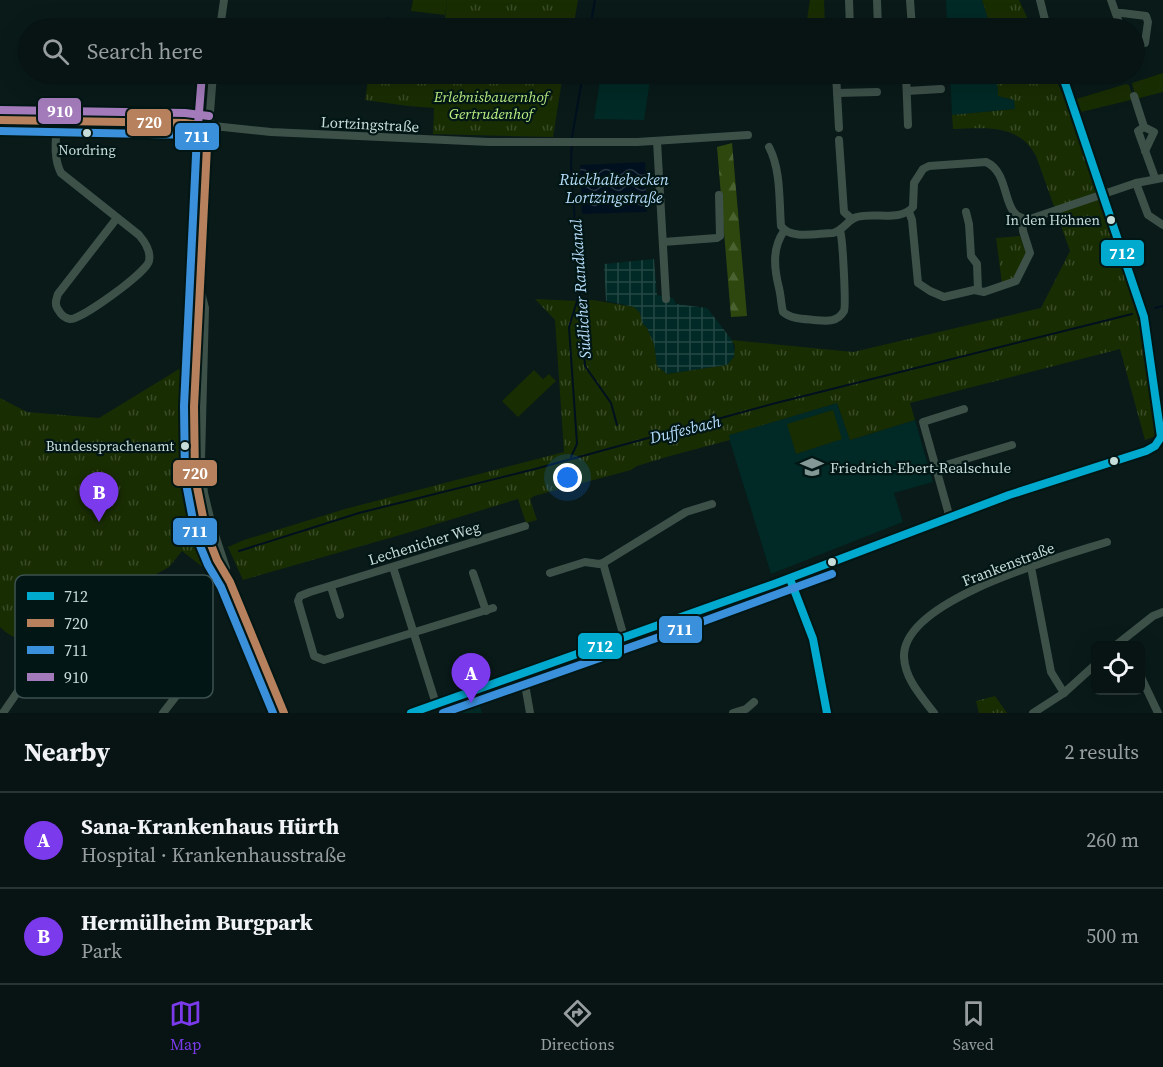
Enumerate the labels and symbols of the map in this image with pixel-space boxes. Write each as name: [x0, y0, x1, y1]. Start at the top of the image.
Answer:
park label: Erlebnisbauernhof Gertrudenhof: [433, 86, 551, 124]
line badge: 910: [37, 97, 82, 125]
text: 910: [47, 100, 73, 122]
line badge: 720: [126, 108, 172, 137]
text: 720: [136, 111, 162, 133]
street label: Lortzingstraße: [320, 111, 420, 137]
line badge: 711: [174, 122, 220, 151]
text: 711: [184, 125, 210, 147]
marker: Nordring: [81, 127, 93, 139]
place label: Nordring: [58, 140, 116, 160]
water label: Rückhaltebecken Lortzingstraße: [558, 168, 669, 208]
place label: In den Höhnen: [1005, 210, 1101, 230]
marker: In den Höhnen: [1105, 214, 1117, 226]
water label: Südlicher Randkanal: [564, 218, 596, 360]
line badge: 712: [1100, 239, 1145, 267]
text: 712: [1109, 242, 1135, 264]
water label: Duffesbach: [646, 409, 723, 449]
place label: Bundessprachenamt: [46, 436, 174, 456]
marker: Bundessprachenamt: [179, 440, 191, 452]
school or university icon: Friedrich-Ebert-Realschule: [799, 454, 825, 480]
unlabelled marker: [1108, 455, 1120, 467]
place label: Friedrich-Ebert-Realschule: [830, 457, 1012, 478]
line badge: 720: [172, 459, 218, 487]
text: 720: [182, 462, 208, 484]
your location: [553, 463, 582, 492]
pin: B: [80, 472, 118, 522]
street label: Lechenicher Weg: [365, 516, 483, 570]
line badge: 711: [172, 517, 218, 546]
text: 711: [182, 520, 208, 542]
street label: Frankenstraße: [959, 537, 1058, 591]
unlabelled marker: [826, 556, 838, 568]
legend: [15, 575, 213, 698]
text: 712: [64, 585, 88, 607]
text: 720: [64, 612, 88, 634]
line badge: 711: [658, 615, 703, 644]
text: 711: [667, 618, 693, 640]
line badge: 712: [577, 632, 623, 660]
text: 712: [587, 635, 613, 657]
text: 711: [64, 639, 88, 661]
pin: A: [452, 654, 490, 703]
text: 910: [64, 666, 88, 688]

